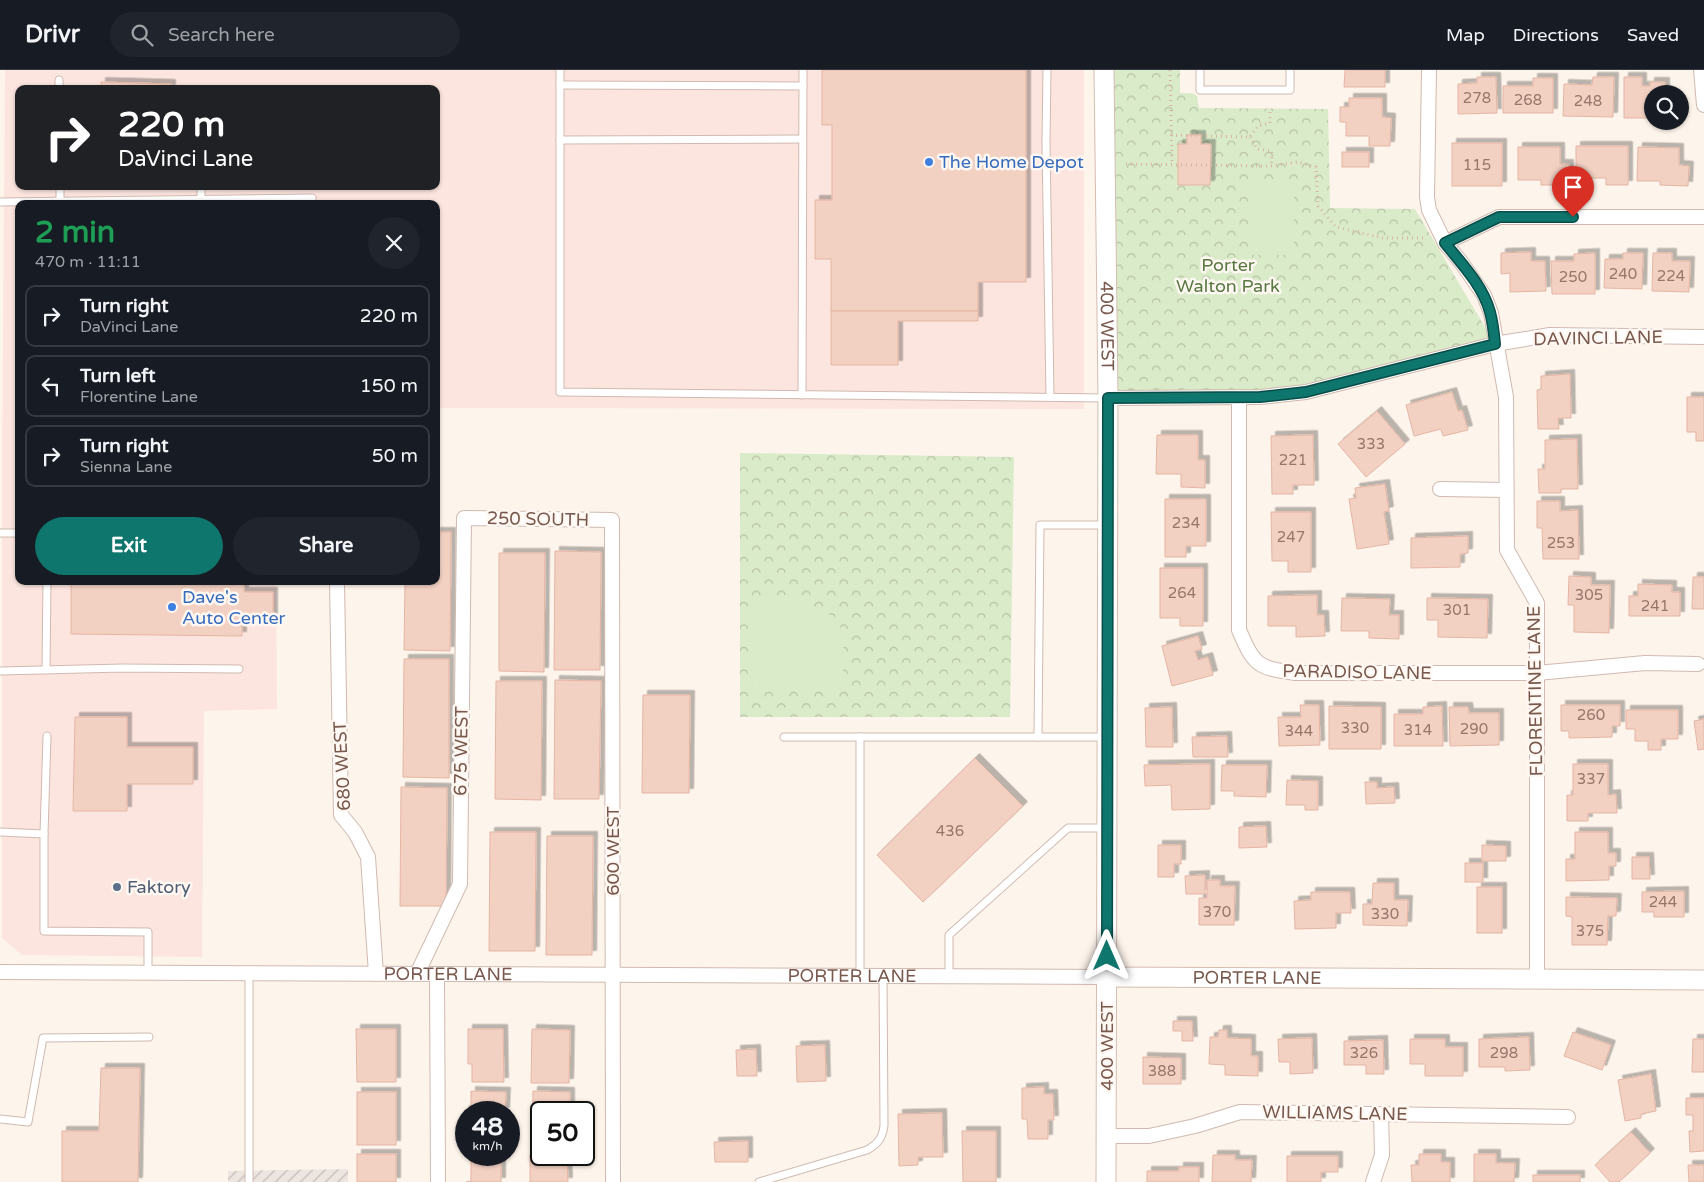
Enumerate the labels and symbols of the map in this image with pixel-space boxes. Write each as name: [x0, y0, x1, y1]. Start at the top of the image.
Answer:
house number: 278: [1463, 89, 1491, 107]
house number: 268: [1514, 91, 1542, 109]
house number: 248: [1574, 92, 1602, 110]
place label: The Home Depot: [939, 151, 1084, 173]
marker: The Home Depot: [923, 156, 935, 168]
house number: 115: [1463, 156, 1491, 174]
pin: [1552, 166, 1594, 217]
park label: Porter Walton Park: [1176, 254, 1280, 297]
house number: 240: [1609, 265, 1637, 283]
house number: 224: [1657, 267, 1685, 285]
house number: 250: [1559, 268, 1587, 286]
street label: 400 WEST: [1096, 281, 1119, 371]
street label: DAVINCI LANE: [1533, 326, 1663, 350]
house number: 333: [1357, 435, 1385, 453]
house number: 221: [1279, 451, 1307, 469]
street label: 250 SOUTH: [487, 507, 589, 531]
house number: 234: [1172, 514, 1200, 532]
house number: 247: [1277, 528, 1305, 546]
house number: 253: [1547, 534, 1575, 552]
house number: 264: [1168, 584, 1196, 602]
place label: Dave's Auto Center: [182, 586, 286, 629]
house number: 305: [1575, 586, 1603, 604]
house number: 241: [1641, 597, 1669, 615]
marker: Dave's Auto Center: [166, 601, 178, 613]
house number: 301: [1443, 601, 1471, 619]
street label: FLORENTINE LANE: [1523, 605, 1547, 777]
street label: PARADISO LANE: [1282, 660, 1432, 684]
street label: 675 WEST: [449, 706, 473, 796]
house number: 260: [1577, 706, 1605, 724]
house number: 330: [1341, 719, 1369, 737]
house number: 290: [1460, 720, 1488, 738]
street label: 680 WEST: [329, 721, 355, 811]
house number: 314: [1404, 721, 1432, 739]
house number: 344: [1285, 722, 1313, 740]
house number: 337: [1577, 770, 1605, 788]
street label: 600 WEST: [602, 806, 624, 896]
house number: 436: [936, 822, 964, 840]
place label: Faktory: [127, 876, 191, 898]
marker: Faktory: [111, 881, 123, 893]
house number: 244: [1649, 893, 1677, 911]
house number: 370: [1203, 903, 1231, 921]
house number: 330: [1371, 905, 1399, 923]
house number: 375: [1576, 922, 1604, 940]
position arrow: [1080, 929, 1132, 981]
street label: PORTER LANE: [383, 963, 513, 985]
street label: PORTER LANE: [787, 965, 917, 987]
street label: PORTER LANE: [1192, 966, 1322, 989]
street label: 400 WEST: [1096, 1001, 1118, 1091]
house number: 326: [1350, 1044, 1378, 1062]
house number: 298: [1490, 1044, 1518, 1062]
house number: 388: [1148, 1062, 1176, 1080]
speed limit sign: 50: [530, 1101, 595, 1166]
street label: WILLIAMS LANE: [1262, 1101, 1408, 1125]

